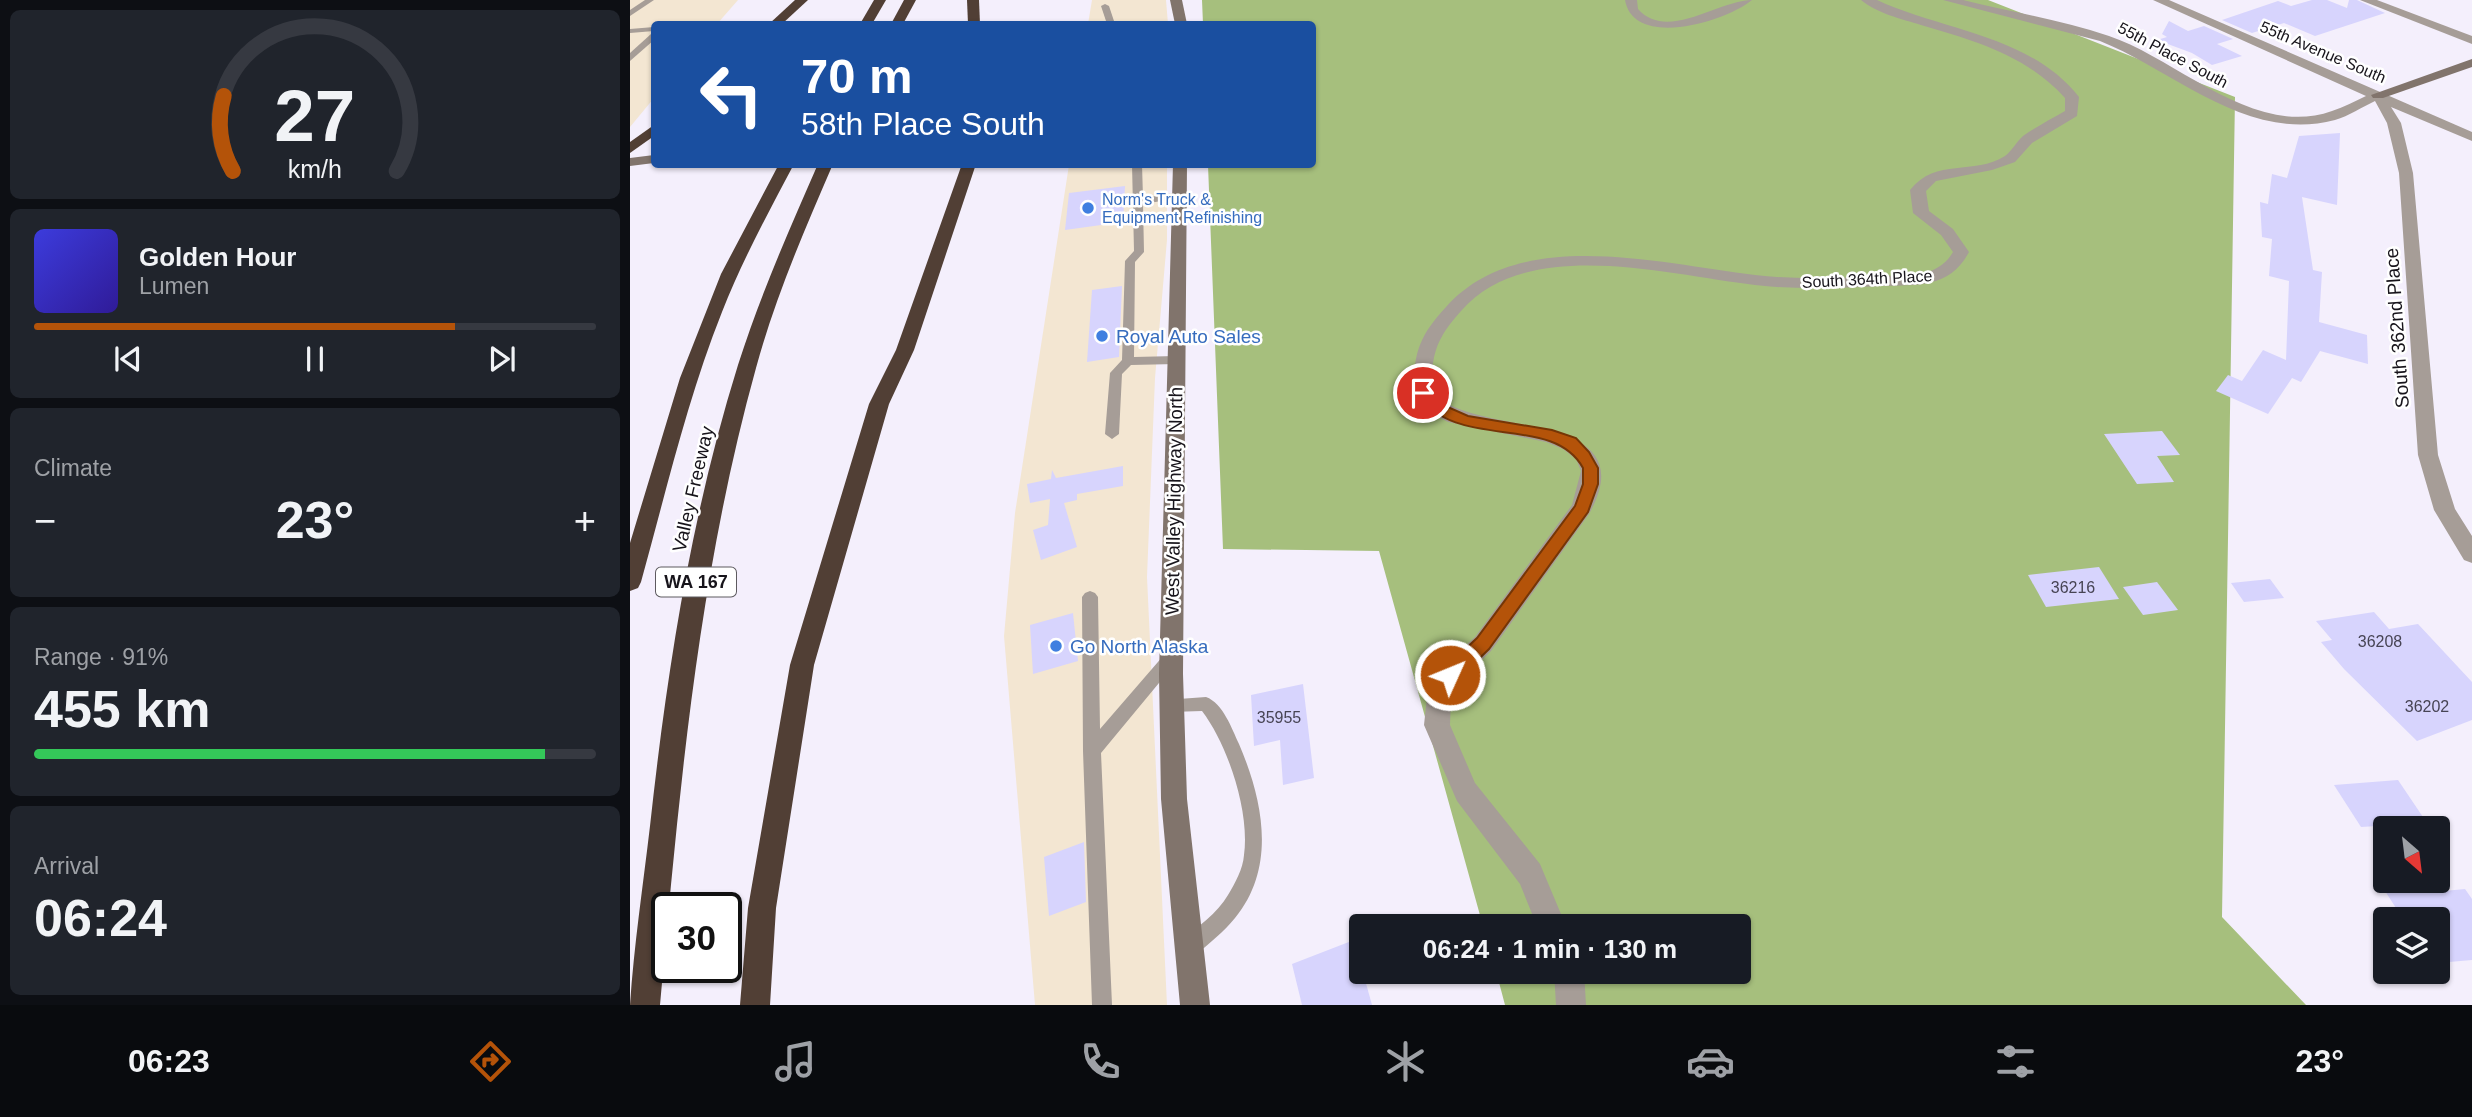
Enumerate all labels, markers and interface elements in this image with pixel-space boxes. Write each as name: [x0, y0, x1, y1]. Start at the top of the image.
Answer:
street label: 55th Avenue South: [2258, 18, 2388, 86]
street label: 55th Place South: [2115, 19, 2231, 91]
icon: left: [686, 49, 777, 140]
text: 70 m: [801, 49, 913, 103]
text: 27: [275, 75, 355, 156]
text: 58th Place South: [801, 106, 1045, 142]
text: km/h: [288, 154, 342, 182]
place label: Norm's Truck & Equipment Refinishing: [1102, 191, 1262, 226]
marker: Norm's Truck & Equipment Refinishing: [1080, 200, 1096, 216]
text: Golden Hour: [139, 242, 296, 272]
street label: South 362nd Place: [2381, 247, 2413, 409]
street label: South 364th Place: [1801, 267, 1933, 291]
text: Lumen: [139, 273, 209, 299]
place label: Royal Auto Sales: [1116, 326, 1261, 347]
marker: Royal Auto Sales: [1094, 328, 1110, 344]
icon: previous: [109, 340, 147, 378]
icon: pause: [296, 340, 334, 378]
icon: next: [483, 340, 521, 378]
pin: [1393, 363, 1453, 423]
icon: arrive: [1404, 374, 1442, 412]
street label: West Valley Highway North: [1162, 387, 1186, 615]
street label: Valley Freeway: [668, 424, 718, 554]
text: Climate: [34, 455, 112, 481]
text: 23°: [276, 491, 354, 549]
text: −: [34, 500, 56, 542]
text: +: [574, 500, 596, 542]
road number: WA 167: [656, 568, 736, 596]
house number: 36216: [2051, 579, 2095, 596]
house number: 36208: [2358, 633, 2402, 650]
place label: Go North Alaska: [1070, 636, 1209, 657]
marker: Go North Alaska: [1048, 638, 1064, 654]
position arrow: [1413, 638, 1487, 712]
text: Range · 91%: [34, 644, 168, 670]
text: 455 km: [34, 680, 210, 738]
house number: 36202: [2405, 698, 2449, 715]
house number: 35955: [1257, 709, 1301, 726]
north arrow: [2373, 816, 2450, 892]
map controls: [2373, 816, 2450, 984]
text: Arrival: [34, 853, 99, 879]
text: 06:24: [34, 889, 167, 947]
speed limit sign: 30: [651, 892, 742, 983]
button: layers: [2373, 907, 2450, 984]
text: 06:24 · 1 min · 130 m: [1423, 934, 1677, 964]
icon: directions: [466, 1037, 515, 1086]
icon: music: [771, 1037, 820, 1086]
icon: phone: [1076, 1037, 1125, 1086]
icon: climate: [1381, 1037, 1430, 1086]
icon: car: [1686, 1037, 1735, 1086]
icon: filters: [1991, 1037, 2040, 1086]
text: 06:23: [128, 1043, 210, 1079]
text: 23°: [2296, 1043, 2344, 1079]

